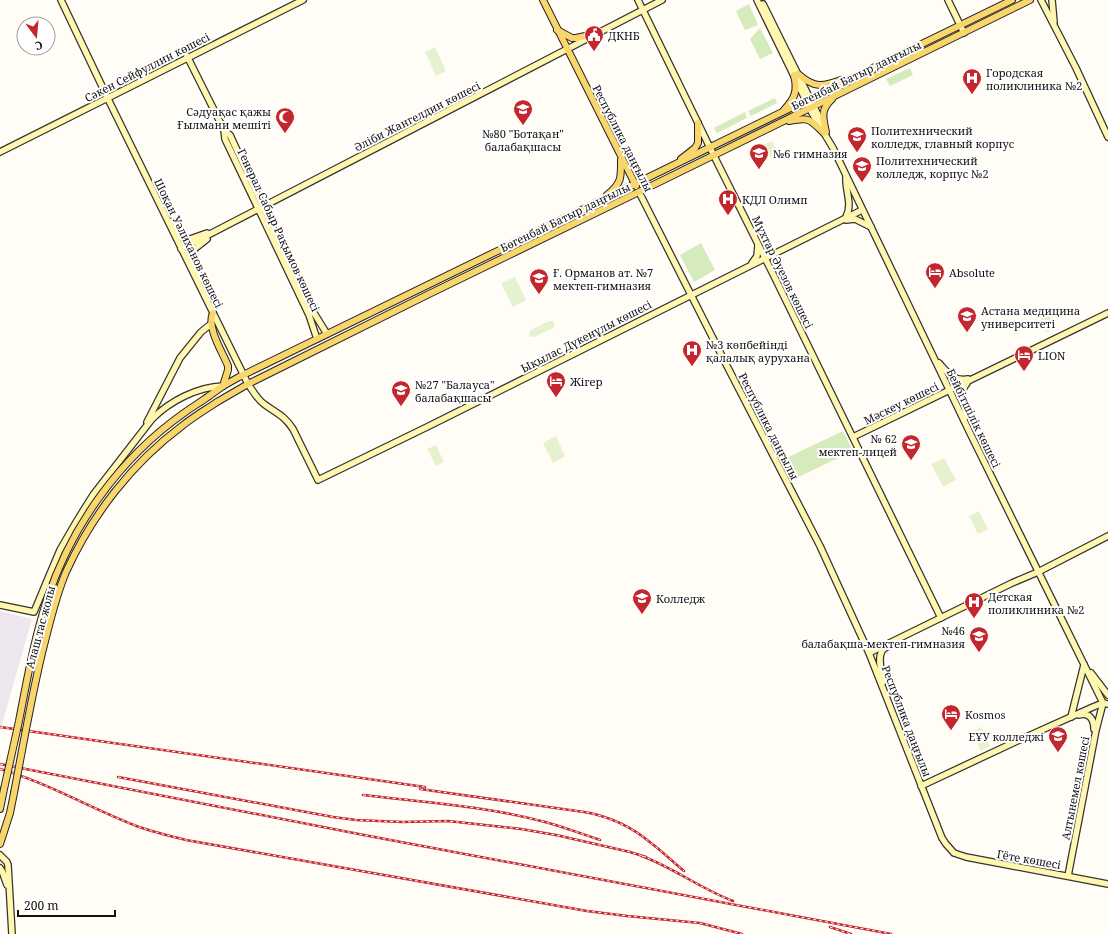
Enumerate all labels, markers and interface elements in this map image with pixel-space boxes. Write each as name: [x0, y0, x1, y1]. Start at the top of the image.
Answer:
north arrow: [16, 16, 56, 56]
public building icon: ДКНБ: [583, 24, 605, 52]
place label: ДКНБ: [608, 28, 640, 43]
street label: Сәкен Сейфуллин көшесі: [82, 29, 213, 105]
street label: Бөгенбай Батыр даңғылы: [788, 37, 924, 113]
text: С: [33, 38, 44, 54]
place label: Городская поликлиника №2: [986, 65, 1082, 93]
hospital icon: Городская поликлиника №2: [961, 67, 983, 95]
street label: Әліби Жангелдин көшесі: [351, 77, 483, 154]
street label: Республика даңғылы: [589, 82, 657, 194]
school or university icon: №80 "Ботақан" балабақшасы: [512, 98, 534, 126]
place label: Сәдуақас қажы Ғылмани мешіті: [177, 104, 271, 132]
mosque icon: Сәдуақас қажы Ғылмани мешіті: [274, 106, 296, 134]
place label: Политехнический колледж, главный корпус: [871, 123, 1015, 151]
school or university icon: Политехнический колледж, главный корпус: [846, 125, 868, 153]
place label: №80 "Ботақан" балабақшасы: [482, 126, 564, 154]
school or university icon: №6 гимназия: [748, 142, 770, 170]
street label: Генерал Сабыр Рақымов көшесі: [235, 146, 324, 314]
place label: №6 гимназия: [773, 146, 848, 161]
place label: Политехнический колледж, корпус №2: [876, 153, 989, 181]
school or university icon: Политехнический колледж, корпус №2: [851, 155, 873, 183]
street label: Шоқан Уәлиханов көшесі: [151, 176, 227, 311]
street label: Бөгенбай Батыр даңғылы: [497, 179, 633, 255]
hospital icon: КДЛ Олимп: [717, 188, 739, 216]
place label: КДЛ Олимп: [742, 192, 807, 207]
street label: Мұхтар Әуезов көшесі: [749, 213, 817, 331]
hotel icon: Absolute: [924, 261, 946, 289]
place label: Ғ. Орманов ат. №7 мектеп-гимназия: [553, 265, 653, 293]
place label: Absolute: [949, 265, 995, 280]
school or university icon: Ғ. Орманов ат. №7 мектеп-гимназия: [528, 267, 550, 295]
street label: Ықылас Дүкенұлы көшесі: [518, 296, 654, 376]
place label: Астана медицина университеті: [981, 303, 1080, 331]
school or university icon: Астана медицина университеті: [956, 305, 978, 333]
place label: №3 көпбейінді қалалық аурухана: [706, 337, 810, 365]
hospital icon: №3 көпбейінді қалалық аурухана: [681, 339, 703, 367]
hotel icon: LION: [1013, 344, 1035, 372]
place label: LION: [1038, 348, 1066, 363]
street label: Бейбітшілік көшесі: [943, 366, 1005, 470]
hotel icon: Жiгер: [545, 370, 567, 398]
street label: Республика даңғылы: [735, 370, 803, 482]
place label: Жiгер: [569, 374, 602, 389]
place label: №27 "Балауса" балабақшасы: [415, 377, 495, 405]
street label: Мәскеу көшесі: [861, 378, 941, 428]
school or university icon: №27 "Балауса" балабақшасы: [390, 379, 412, 407]
place label: № 62 мектеп-лицей: [818, 431, 897, 459]
school or university icon: № 62 мектеп-лицей: [900, 433, 922, 461]
street label: Алаш тас жолы: [22, 584, 58, 670]
school or university icon: Колледж: [631, 587, 653, 615]
place label: Детская поликлиника №2: [988, 589, 1084, 617]
place label: Колледж: [656, 591, 705, 606]
hospital icon: Детская поликлиника №2: [963, 591, 985, 619]
place label: №46 балабақша-мектеп-гимназия: [801, 623, 965, 651]
school or university icon: №46 балабақша-мектеп-гимназия: [968, 625, 990, 653]
street label: Республика даңғылы: [879, 663, 935, 779]
hotel icon: Kosmos: [940, 703, 962, 731]
place label: Kosmos: [965, 707, 1006, 722]
school or university icon: ЕҰУ колледжі: [1047, 725, 1069, 753]
place label: ЕҰУ колледжі: [969, 729, 1044, 744]
street label: Алтынемел көшесі: [1058, 735, 1092, 841]
street label: Гёте көшесі: [996, 846, 1063, 872]
scale bar: [18, 892, 115, 918]
text: 200 m: [24, 897, 59, 914]

